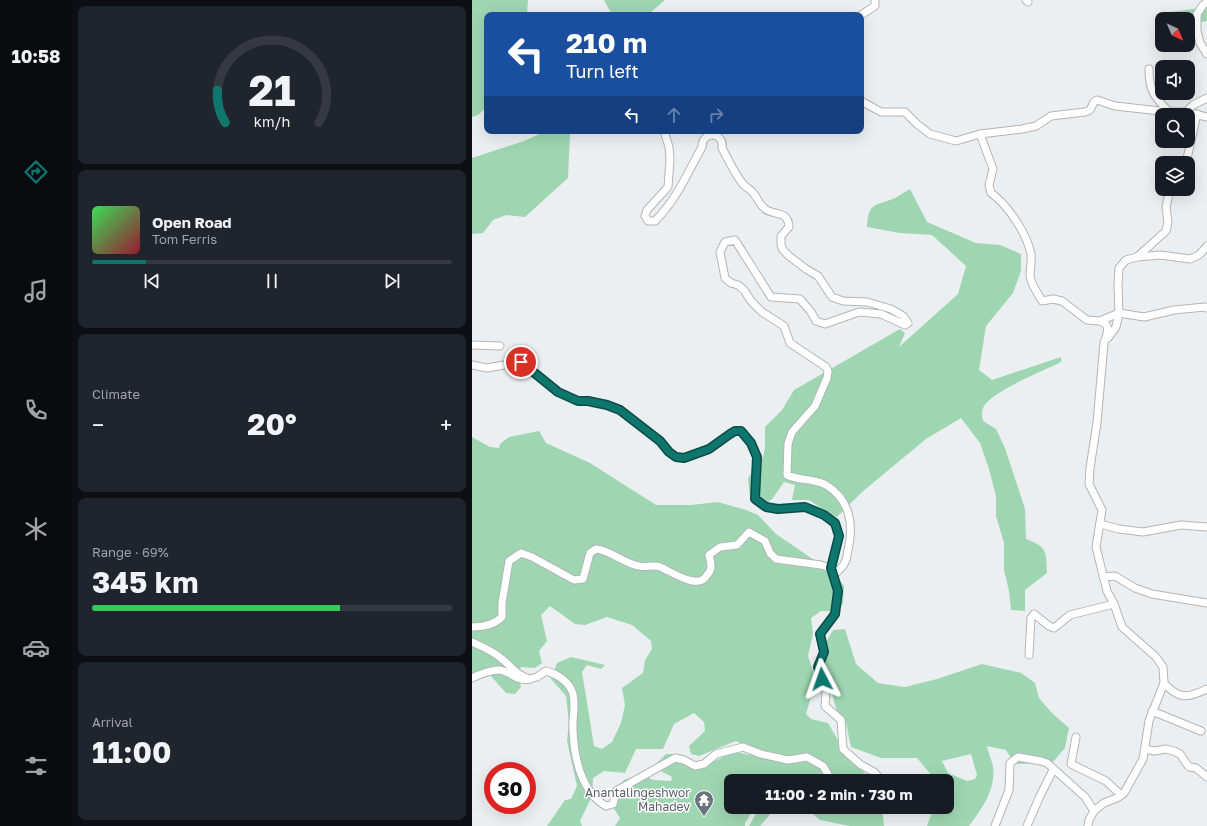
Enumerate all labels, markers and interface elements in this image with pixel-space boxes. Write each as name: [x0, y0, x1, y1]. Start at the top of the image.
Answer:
north arrow: [1155, 12, 1195, 52]
map controls: [1155, 12, 1195, 196]
text: 210 m: [566, 26, 647, 59]
icon: left: [500, 28, 552, 80]
text: 10:58: [11, 45, 61, 67]
text: Turn left: [566, 60, 639, 82]
button: sound: [1155, 60, 1195, 100]
text: 21: [249, 65, 295, 115]
icon: left: [621, 104, 643, 126]
icon: ahead: [663, 104, 685, 126]
icon: right: [705, 104, 727, 126]
button: search: [1155, 108, 1195, 148]
text: km/h: [254, 113, 290, 130]
button: layers: [1155, 156, 1195, 196]
icon: directions: [22, 158, 50, 186]
text: Open Road: [152, 213, 232, 231]
text: Tom Ferris: [152, 231, 217, 247]
icon: previous: [141, 270, 163, 292]
icon: pause: [261, 270, 283, 292]
icon: next: [381, 270, 403, 292]
icon: music: [22, 277, 50, 305]
pin: [504, 345, 538, 379]
icon: arrive: [510, 351, 532, 373]
text: Climate: [92, 386, 140, 402]
icon: phone: [22, 396, 50, 424]
text: 20°: [247, 406, 297, 442]
text: −: [92, 411, 104, 438]
text: +: [440, 411, 452, 438]
icon: climate: [22, 515, 50, 543]
text: Range · 69%: [92, 544, 169, 560]
text: 345 km: [92, 564, 199, 600]
icon: car: [22, 634, 50, 662]
position arrow: [801, 658, 843, 700]
text: Arrival: [92, 714, 133, 730]
text: 11:00: [92, 734, 172, 770]
icon: filters: [22, 752, 50, 780]
speed limit sign: 30: [484, 762, 536, 814]
place label: Anantalingeshwor Mahadev: [585, 785, 690, 814]
text: 11:00 · 2 min · 730 m: [765, 785, 913, 803]
temple icon: Anantalingeshwor Mahadev: [693, 789, 715, 817]

